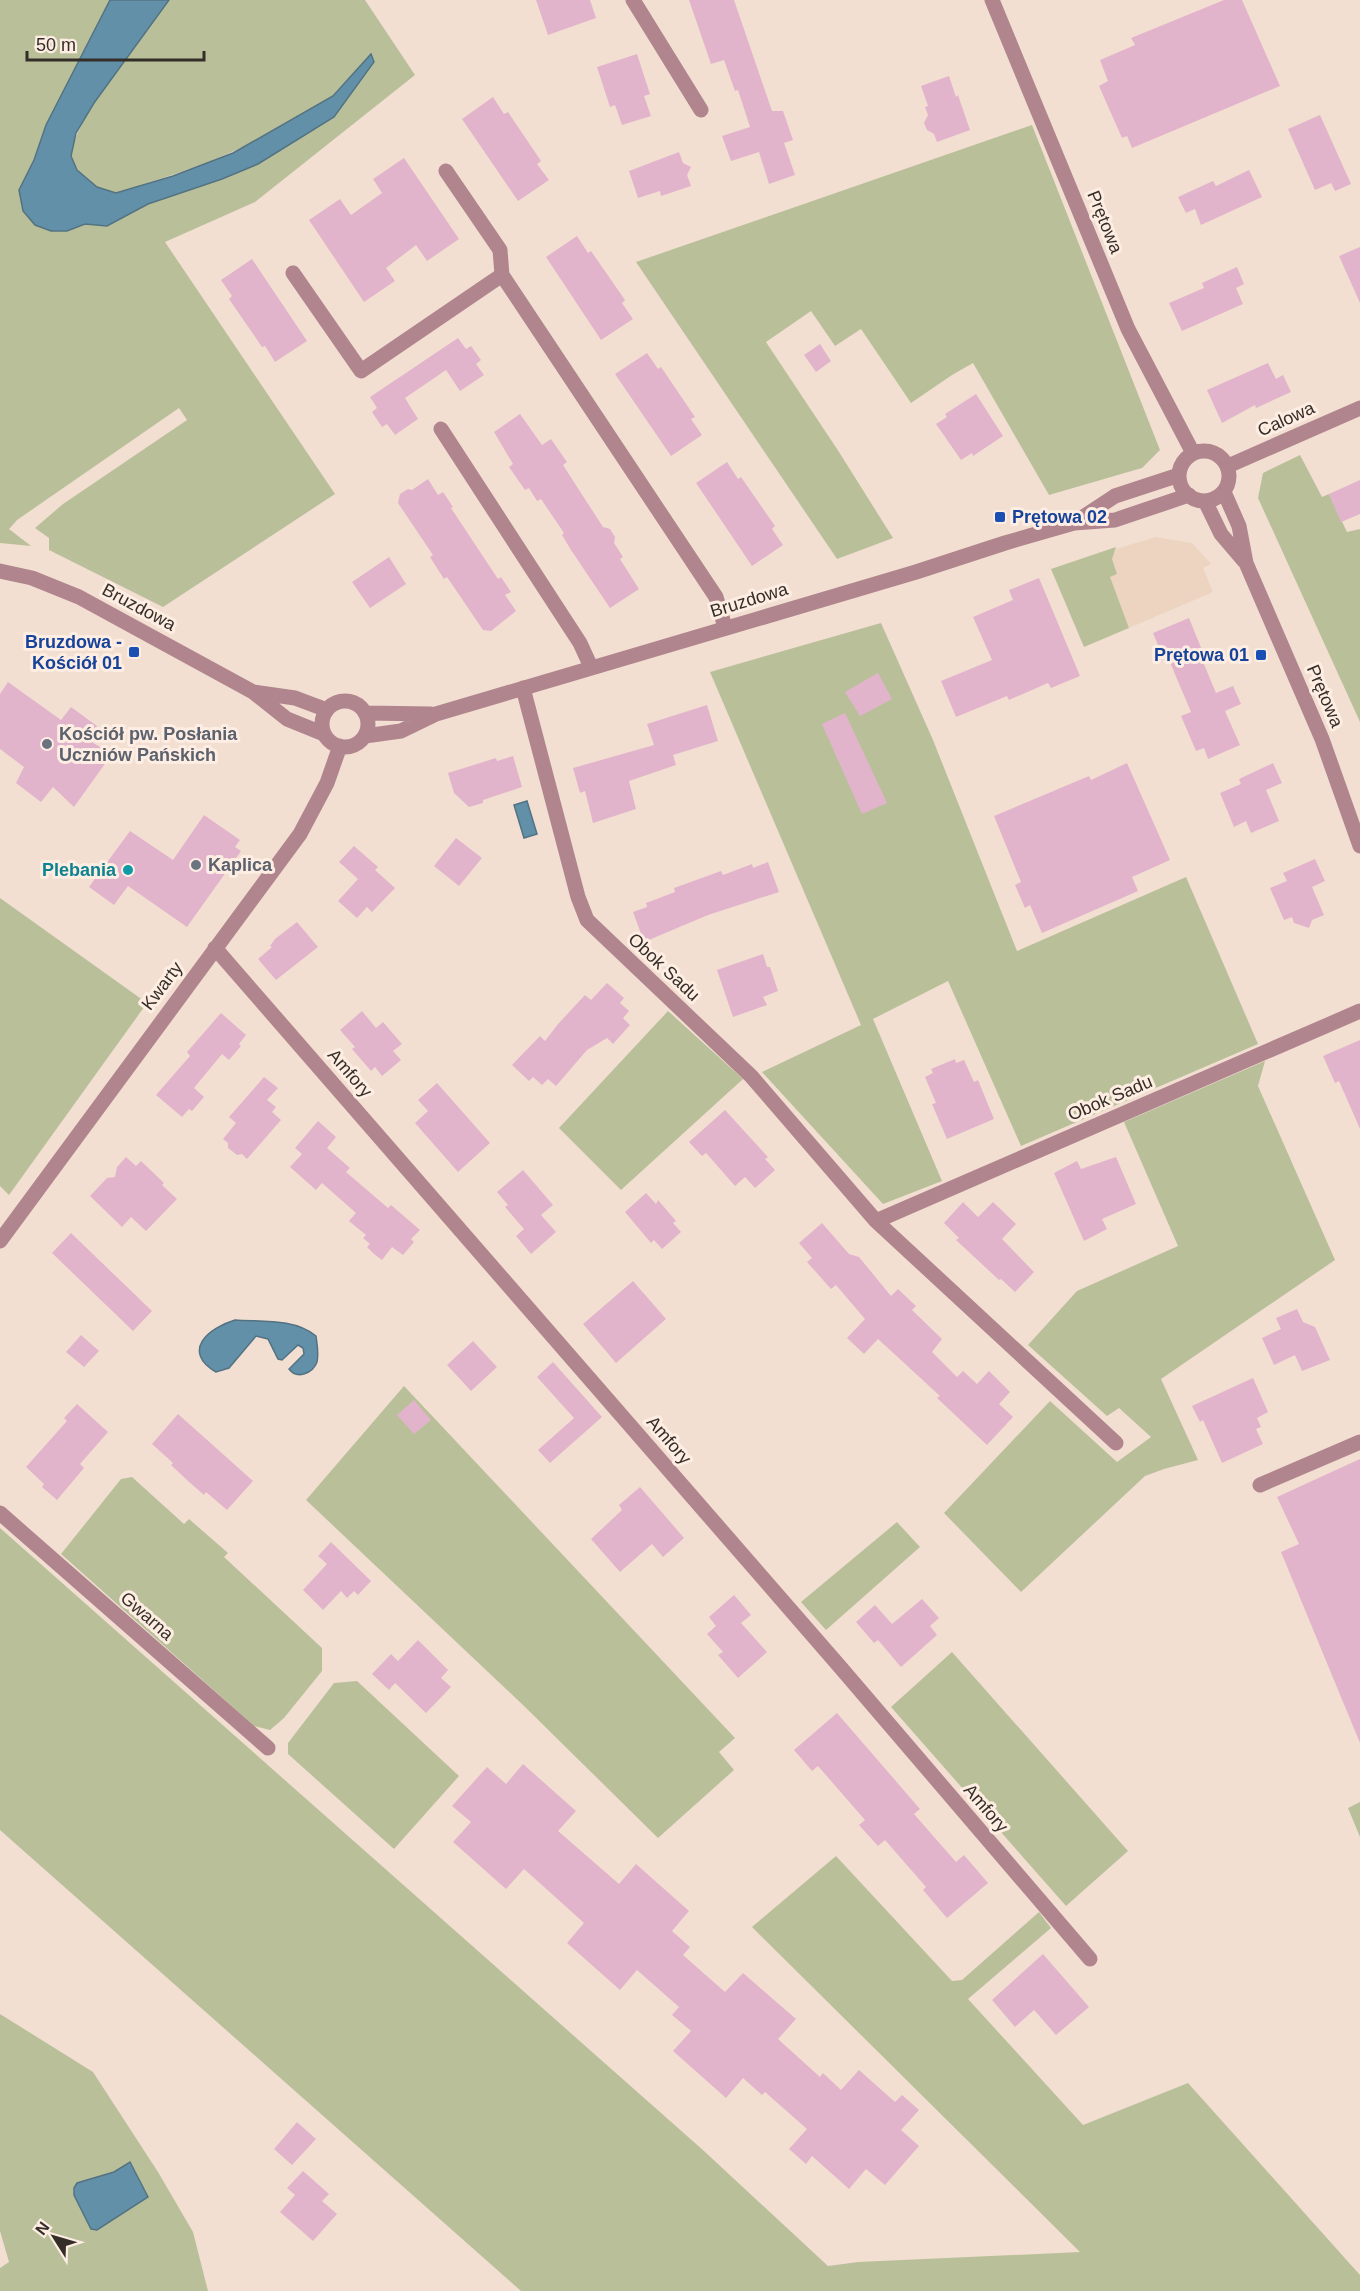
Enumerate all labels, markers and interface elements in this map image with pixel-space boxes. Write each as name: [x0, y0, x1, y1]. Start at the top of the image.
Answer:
scale bar: [27, 24, 204, 62]
text: 50 m: [36, 35, 76, 55]
street label: Prętowa: [1083, 188, 1127, 257]
street label: Calowa: [1255, 397, 1318, 440]
place label: Prętowa 02: [1012, 507, 1107, 527]
marker: Prętowa 02: [993, 510, 1007, 524]
street label: Bruzdowa: [708, 578, 791, 621]
street label: Bruzdowa: [99, 579, 180, 635]
place label: Bruzdowa - Kościół 01: [25, 632, 122, 673]
marker: Bruzdowa - Kościół 01: [127, 645, 141, 659]
place label: Prętowa 01: [1154, 645, 1249, 665]
marker: Prętowa 01: [1254, 648, 1268, 662]
street label: Prętowa: [1303, 662, 1347, 731]
place label: Kościół pw. Posłania Uczniów Pańskich: [59, 724, 238, 765]
marker: Kościół pw. Posłania Uczniów Pańskich: [40, 737, 54, 751]
place label: Kaplica: [208, 855, 273, 875]
marker: Kaplica: [189, 858, 203, 872]
place label: Plebania: [42, 860, 117, 880]
marker: Plebania: [121, 863, 135, 877]
street label: Obok Sadu: [624, 929, 704, 1005]
street label: Kwarty: [137, 958, 187, 1014]
street label: Amfory: [324, 1045, 376, 1101]
street label: Obok Sadu: [1065, 1071, 1155, 1125]
street label: Amfory: [643, 1412, 695, 1468]
street label: Gwarna: [117, 1588, 178, 1645]
street label: Amfory: [960, 1780, 1012, 1836]
north arrow: [24, 2207, 84, 2267]
text: N: [32, 2219, 53, 2238]

